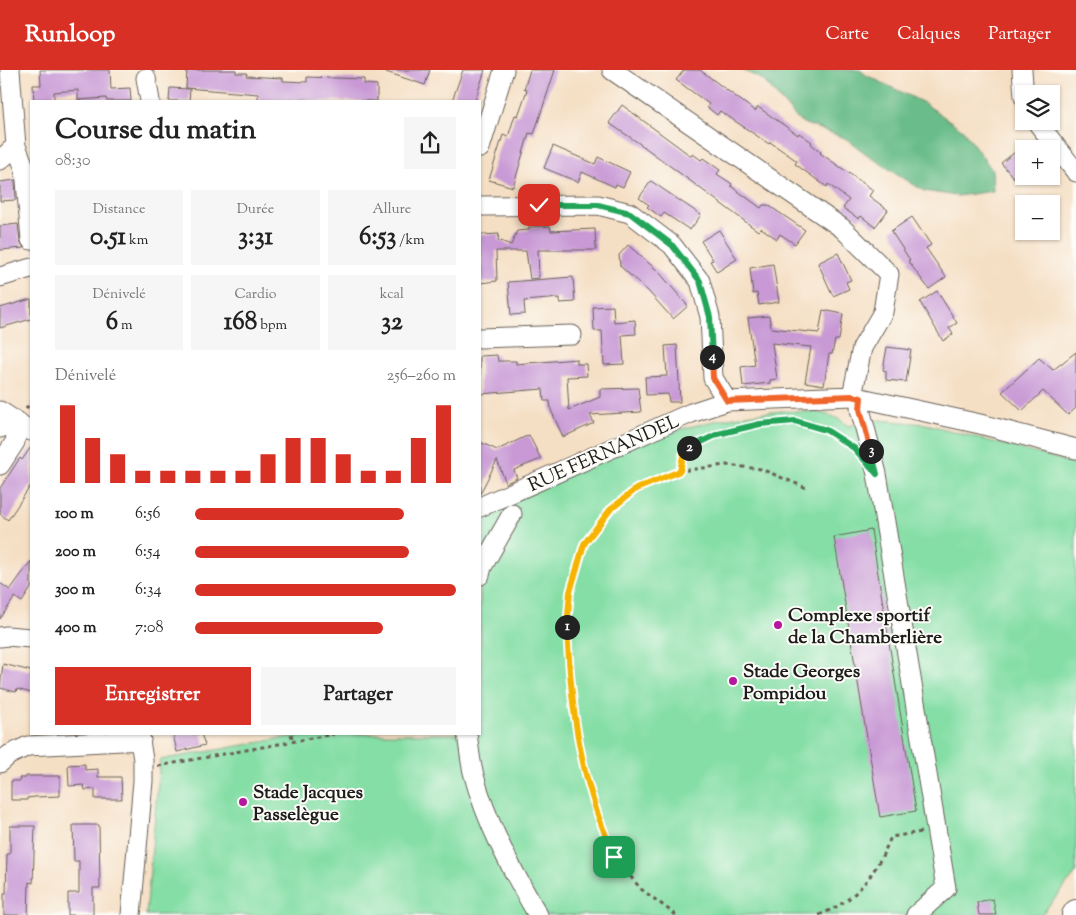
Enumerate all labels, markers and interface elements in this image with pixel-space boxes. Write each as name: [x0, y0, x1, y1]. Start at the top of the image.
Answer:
text: Runloop: [25, 18, 115, 52]
text: Carte: [826, 22, 869, 48]
text: Calques: [897, 22, 960, 48]
text: Partager: [988, 22, 1051, 48]
map controls: [1015, 85, 1060, 240]
button: layers: [1015, 85, 1060, 130]
text: Course du matin: [55, 111, 256, 151]
button: share: [404, 117, 456, 169]
button: +: [1015, 140, 1060, 185]
text: 08:30: [55, 150, 90, 173]
pin: [518, 184, 560, 226]
icon: check: [525, 191, 553, 219]
button: −: [1015, 195, 1060, 240]
text: Distance: [93, 200, 146, 220]
text: Durée: [237, 200, 274, 220]
text: Allure: [372, 200, 411, 220]
text: 0.51: [90, 220, 126, 256]
text: 3:31: [238, 220, 273, 256]
text: 6:53: [359, 220, 396, 256]
text: km: [126, 231, 148, 251]
text: /km: [396, 231, 425, 251]
text: Dénivelé: [92, 285, 146, 305]
text: Cardio: [234, 285, 277, 305]
text: kcal: [380, 285, 404, 305]
text: 6: [106, 305, 118, 341]
text: 168: [224, 305, 257, 341]
text: 32: [381, 305, 403, 341]
text: m: [118, 316, 133, 336]
text: bpm: [257, 316, 287, 336]
pin: 4: [700, 344, 724, 370]
text: 4: [709, 347, 716, 367]
text: Dénivelé: [55, 365, 116, 388]
text: 256–260 m: [387, 365, 456, 388]
street label: RUE FERNANDEL: [524, 409, 684, 500]
pin: 2: [676, 436, 702, 460]
text: 2: [686, 438, 693, 458]
pin: 3: [858, 438, 884, 464]
text: 3: [869, 441, 874, 461]
text: 100 m: [55, 503, 94, 526]
text: 6:56: [135, 503, 160, 526]
text: 200 m: [55, 541, 96, 564]
text: 6:54: [135, 541, 161, 564]
text: 300 m: [55, 579, 95, 602]
text: 6:34: [135, 579, 161, 602]
place label: Complexe sportif de la Chamberlière: [788, 603, 942, 652]
pin: 1: [554, 614, 580, 640]
text: 400 m: [55, 617, 97, 640]
text: 7:08: [135, 617, 163, 640]
text: 1: [565, 617, 570, 637]
marker: Complexe sportif de la Chamberlière: [772, 619, 784, 631]
place label: Stade Georges Pompidou: [743, 659, 861, 708]
button: Enregistrer: [55, 667, 251, 725]
button: Partager: [261, 667, 456, 725]
marker: Stade Georges Pompidou: [727, 675, 739, 687]
place label: Stade Jacques Passelègue: [253, 780, 364, 829]
marker: Stade Jacques Passelègue: [237, 796, 249, 808]
pin: [593, 836, 635, 878]
icon: arrive: [600, 843, 628, 871]

